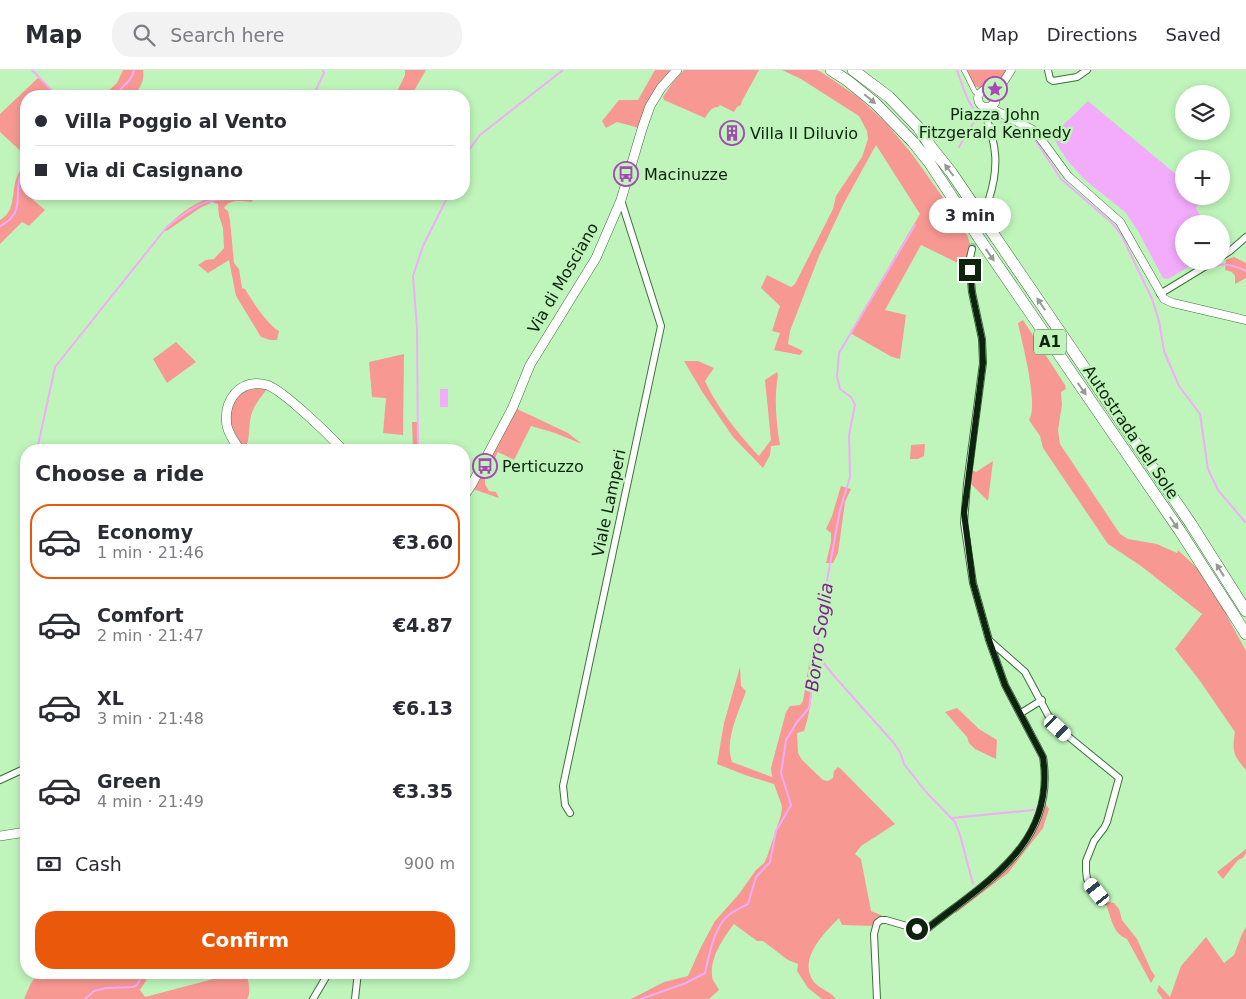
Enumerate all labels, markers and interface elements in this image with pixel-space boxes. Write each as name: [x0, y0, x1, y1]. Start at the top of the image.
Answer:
search box: [112, 12, 462, 57]
text: Map: [25, 21, 82, 49]
icon: search: [130, 21, 158, 49]
text: Search here: [170, 24, 284, 46]
text: Map: [981, 24, 1019, 45]
text: Directions: [1047, 24, 1137, 45]
text: Saved: [1165, 24, 1221, 45]
place icon: Piazza John Fitzgerald Kennedy: [982, 76, 1008, 102]
map controls: [1175, 85, 1230, 270]
button: layers: [1175, 85, 1230, 140]
one-way arrow: [863, 94, 876, 105]
place label: Piazza John Fitzgerald Kennedy: [919, 105, 1071, 142]
text: Villa Poggio al Vento: [65, 110, 287, 132]
building icon: Villa Il Diluvio: [719, 120, 745, 146]
place label: Villa Il Diluvio: [750, 124, 858, 143]
button: +: [1175, 150, 1230, 205]
text: Via di Casignano: [65, 159, 243, 181]
bus stop icon: Macinuzze: [613, 161, 639, 187]
one-way arrow: [944, 164, 955, 177]
place label: Macinuzze: [644, 165, 728, 184]
callout: 3 min: [929, 198, 1011, 232]
text: 3 min: [945, 206, 995, 225]
button: −: [1175, 215, 1230, 270]
street label: Via di Mosciano: [524, 219, 602, 337]
one-way arrow: [985, 248, 995, 262]
route end: [959, 259, 981, 281]
one-way arrow: [1036, 298, 1046, 311]
road number: A1: [1034, 330, 1066, 354]
street label: Autostrada del Sole: [1079, 362, 1183, 502]
one-way arrow: [1077, 382, 1087, 396]
street label: Viale Lamperi: [588, 447, 630, 559]
bus stop icon: Perticuzzo: [472, 453, 498, 479]
place label: Perticuzzo: [502, 457, 584, 476]
text: Choose a ride: [35, 461, 204, 486]
one-way arrow: [1169, 516, 1179, 530]
icon: car: [37, 519, 82, 564]
text: Economy: [97, 521, 193, 543]
text: €3.60: [393, 531, 453, 553]
text: 1 min · 21:46: [97, 543, 204, 562]
one-way arrow: [1215, 563, 1225, 576]
water label: Borro Soglia: [801, 581, 837, 693]
icon: car: [37, 602, 82, 647]
text: Comfort: [97, 604, 184, 626]
text: €4.87: [393, 614, 453, 636]
text: 2 min · 21:47: [97, 626, 204, 645]
icon: car: [37, 685, 82, 730]
text: XL: [97, 687, 124, 709]
text: €6.13: [393, 697, 453, 719]
text: 3 min · 21:48: [97, 709, 204, 728]
car: [1041, 712, 1074, 744]
icon: car: [37, 768, 82, 813]
text: Green: [97, 770, 161, 792]
text: €3.35: [393, 780, 453, 802]
text: 4 min · 21:49: [97, 792, 204, 811]
icon: cash: [35, 850, 63, 878]
text: Cash: [75, 853, 122, 875]
text: 900 m: [404, 854, 455, 873]
car: [1081, 876, 1112, 908]
button: Confirm: [35, 911, 455, 969]
route start: [906, 918, 928, 940]

